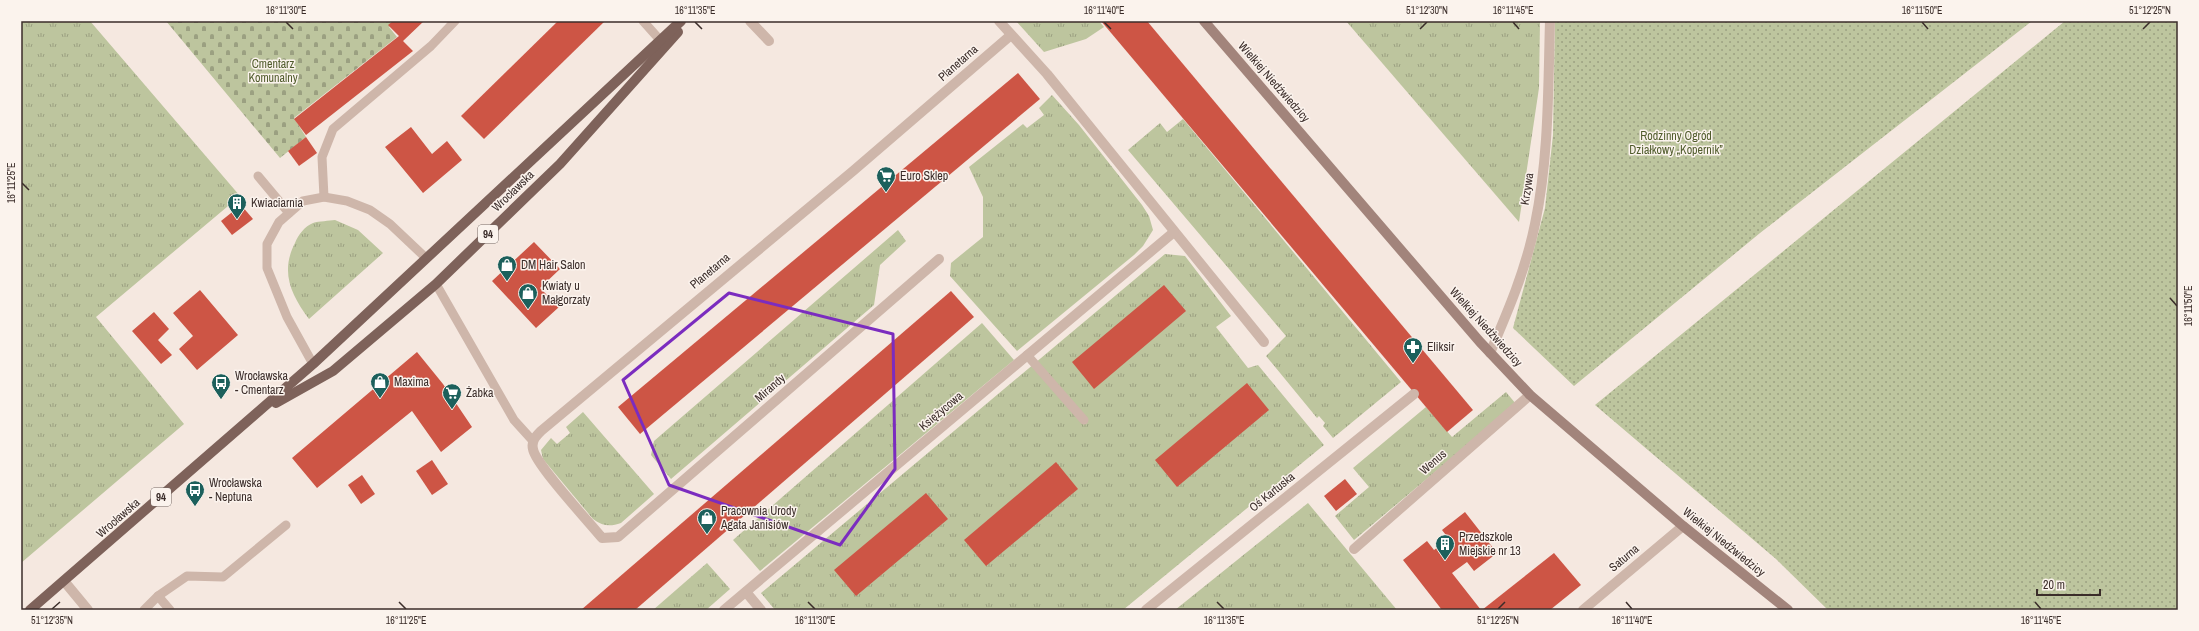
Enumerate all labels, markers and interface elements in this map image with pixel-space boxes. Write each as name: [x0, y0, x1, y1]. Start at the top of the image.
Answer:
text: 16°11'30"E: [266, 4, 306, 17]
text: 16°11'35"E: [675, 4, 715, 17]
text: 16°11'40"E: [1084, 4, 1124, 17]
text: 51°12'30"N: [1406, 4, 1448, 17]
text: 16°11'45"E: [1493, 4, 1533, 17]
text: 16°11'50"E: [1902, 4, 1942, 17]
text: 51°12'25"N: [2129, 4, 2171, 17]
street label: Wielkiej Niedźwiedzicy: [1235, 38, 1313, 126]
street label: Planetarna: [935, 41, 982, 85]
park label: Cmentarz Komunalny: [248, 56, 298, 86]
park label: Rodzinny Ogród Działkowy „Kopernik”: [1629, 128, 1723, 158]
text: 16°11'25"E: [5, 163, 18, 203]
supermarket icon: Euro Sklep: [875, 165, 897, 193]
street label: Wrocławska: [488, 167, 538, 215]
place label: Euro Sklep: [900, 168, 948, 184]
street label: Krzywa: [1517, 171, 1538, 206]
building icon: Kwiaciarnia: [226, 192, 248, 220]
place label: Kwiaciarnia: [251, 195, 303, 211]
road number: 94: [478, 225, 498, 243]
street label: Planetarna: [687, 249, 734, 292]
shop icon: DM Hair Salon: [496, 254, 518, 282]
place label: DM Hair Salon: [521, 257, 586, 273]
place label: Kwiaty u Małgorzaty: [542, 278, 590, 308]
shop icon: Kwiaty u Małgorzaty: [517, 282, 539, 310]
street label: Wielkiej Niedźwiedzicy: [1446, 284, 1526, 370]
text: 16°11'50"E: [2182, 286, 2195, 326]
pharmacy icon: Eliksir: [1402, 336, 1424, 364]
place label: Eliksir: [1427, 339, 1455, 355]
place label: Wrocławska - Cmentarz: [235, 368, 288, 398]
street label: Mirandy: [751, 370, 789, 406]
shop icon: Maxima: [369, 371, 391, 399]
bus stop icon: Wrocławska - Cmentarz: [210, 372, 232, 400]
place label: Maxima: [394, 374, 430, 390]
supermarket icon: Żabka: [441, 382, 463, 410]
place label: Żabka: [466, 385, 494, 401]
street label: Księżycowa: [916, 388, 967, 434]
street label: Wenus: [1416, 446, 1450, 478]
street label: Oś Kartuska: [1246, 468, 1298, 515]
place label: Wrocławska - Neptuna: [209, 475, 262, 505]
bus stop icon: Wrocławska - Neptuna: [184, 479, 206, 507]
road number: 94: [151, 488, 171, 506]
street label: Wrocławska: [93, 494, 144, 541]
place label: Pracownia Urody Agata Janisiów: [720, 503, 797, 533]
street label: Wielkiej Niedźwiedzicy: [1679, 504, 1769, 580]
shop icon: Pracownia Urody Agata Janisiów: [696, 507, 718, 535]
place label: Przedszkole Miejskie nr 13: [1459, 529, 1521, 559]
building icon: Przedszkole Miejskie nr 13: [1434, 533, 1456, 561]
street label: Saturna: [1606, 540, 1643, 575]
scale bar: [2037, 571, 2100, 597]
text: 20 m: [2043, 577, 2065, 593]
text: 51°12'35"N: [31, 614, 73, 627]
text: 16°11'25"E: [386, 614, 426, 627]
text: 16°11'30"E: [795, 614, 835, 627]
text: 16°11'35"E: [1204, 614, 1244, 627]
text: 51°12'25"N: [1477, 614, 1519, 627]
text: 16°11'40"E: [1612, 614, 1652, 627]
text: 16°11'45"E: [2021, 614, 2061, 627]

